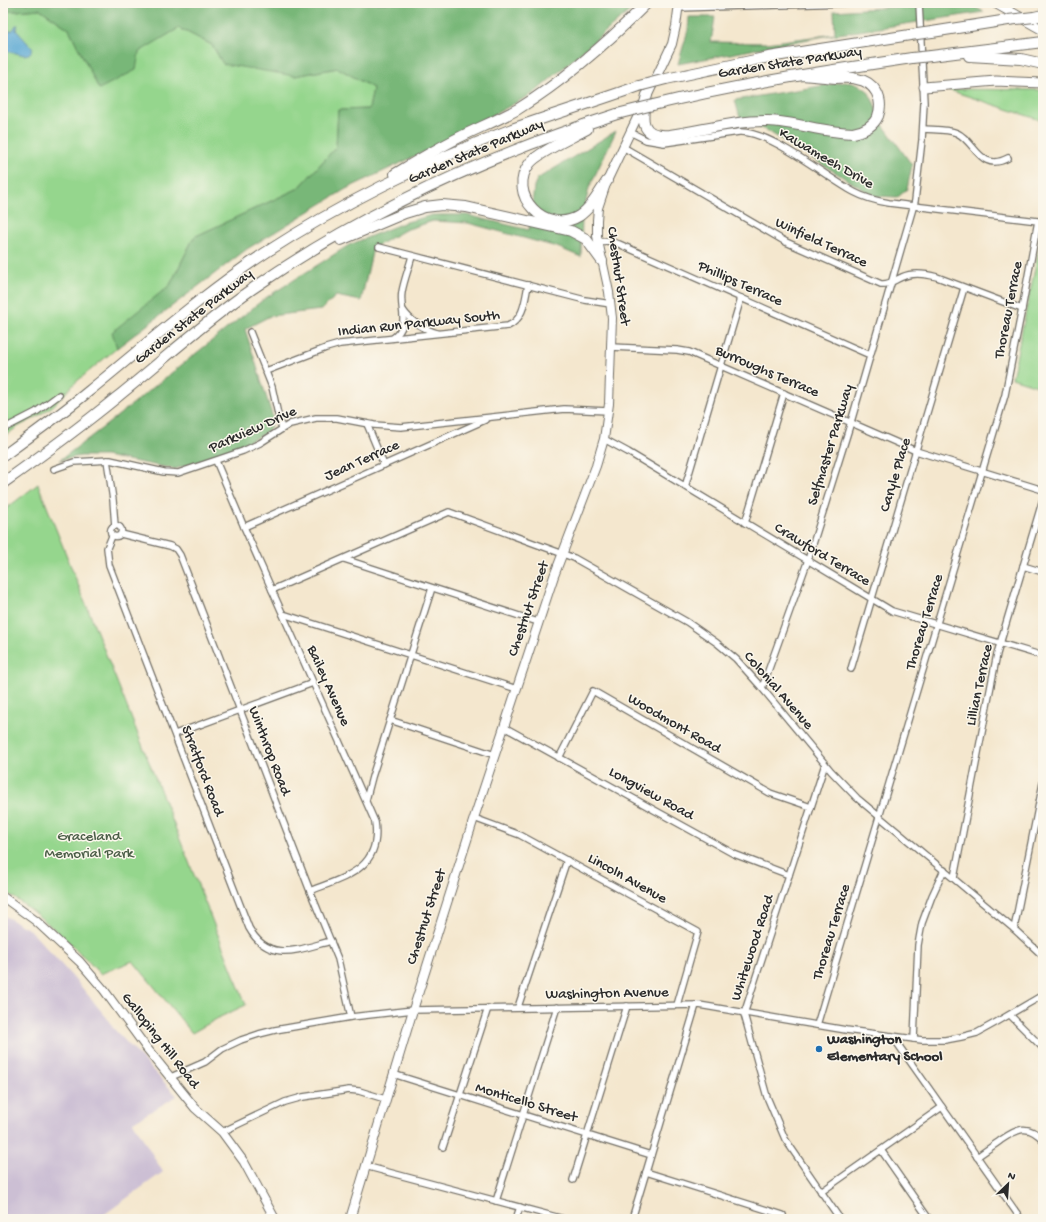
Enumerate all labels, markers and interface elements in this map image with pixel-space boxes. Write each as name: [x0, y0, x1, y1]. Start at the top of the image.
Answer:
street label: Garden State Parkway: [717, 43, 864, 83]
street label: Garden State Parkway: [406, 115, 547, 189]
street label: Kawameeh Drive: [775, 124, 877, 194]
street label: Winfield Terrace: [772, 214, 870, 272]
street label: Chestnut Street: [602, 226, 634, 328]
street label: Phillips Terrace: [694, 257, 786, 311]
street label: Thoreau Terrace: [991, 259, 1027, 361]
street label: Garden State Parkway: [131, 265, 257, 369]
street label: Indian Run Parkway South: [337, 307, 501, 341]
street label: Burroughs Terrace: [711, 342, 822, 402]
street label: Selfmaster Parkway: [804, 382, 858, 508]
street label: Parkview Drive: [205, 403, 300, 458]
street label: Jean Terrace: [322, 436, 402, 485]
street label: Caryle Place: [876, 436, 916, 514]
street label: Crawford Terrace: [771, 519, 873, 591]
street label: Chestnut Street: [504, 557, 554, 659]
street label: Thoreau Terrace: [902, 572, 948, 673]
street label: Bailey Avenue: [302, 642, 354, 729]
street label: Lillian Terrace: [963, 642, 997, 727]
street label: Colonial Avenue: [739, 648, 817, 734]
street label: Woodmont Road: [624, 690, 725, 759]
street label: Winthrop Road: [244, 704, 295, 799]
street label: Stratford Road: [176, 723, 228, 820]
street label: Longview Road: [605, 763, 698, 825]
park label: Graceland Memorial Park: [45, 828, 135, 863]
street label: Lincoln Avenue: [584, 850, 670, 908]
street label: Chestnut Street: [403, 865, 451, 967]
street label: Thoreau Terrace: [809, 882, 855, 983]
street label: Whitewood Road: [727, 892, 779, 1003]
street label: Washington Avenue: [545, 984, 669, 1004]
street label: Galloping Hill Road: [117, 989, 204, 1093]
place label: Washington Elementary School: [826, 1031, 943, 1066]
marker: Washington Elementary School: [814, 1044, 824, 1054]
street label: Monticello Street: [473, 1079, 581, 1128]
north arrow: [988, 1164, 1028, 1204]
text: N: [1006, 1170, 1017, 1184]

